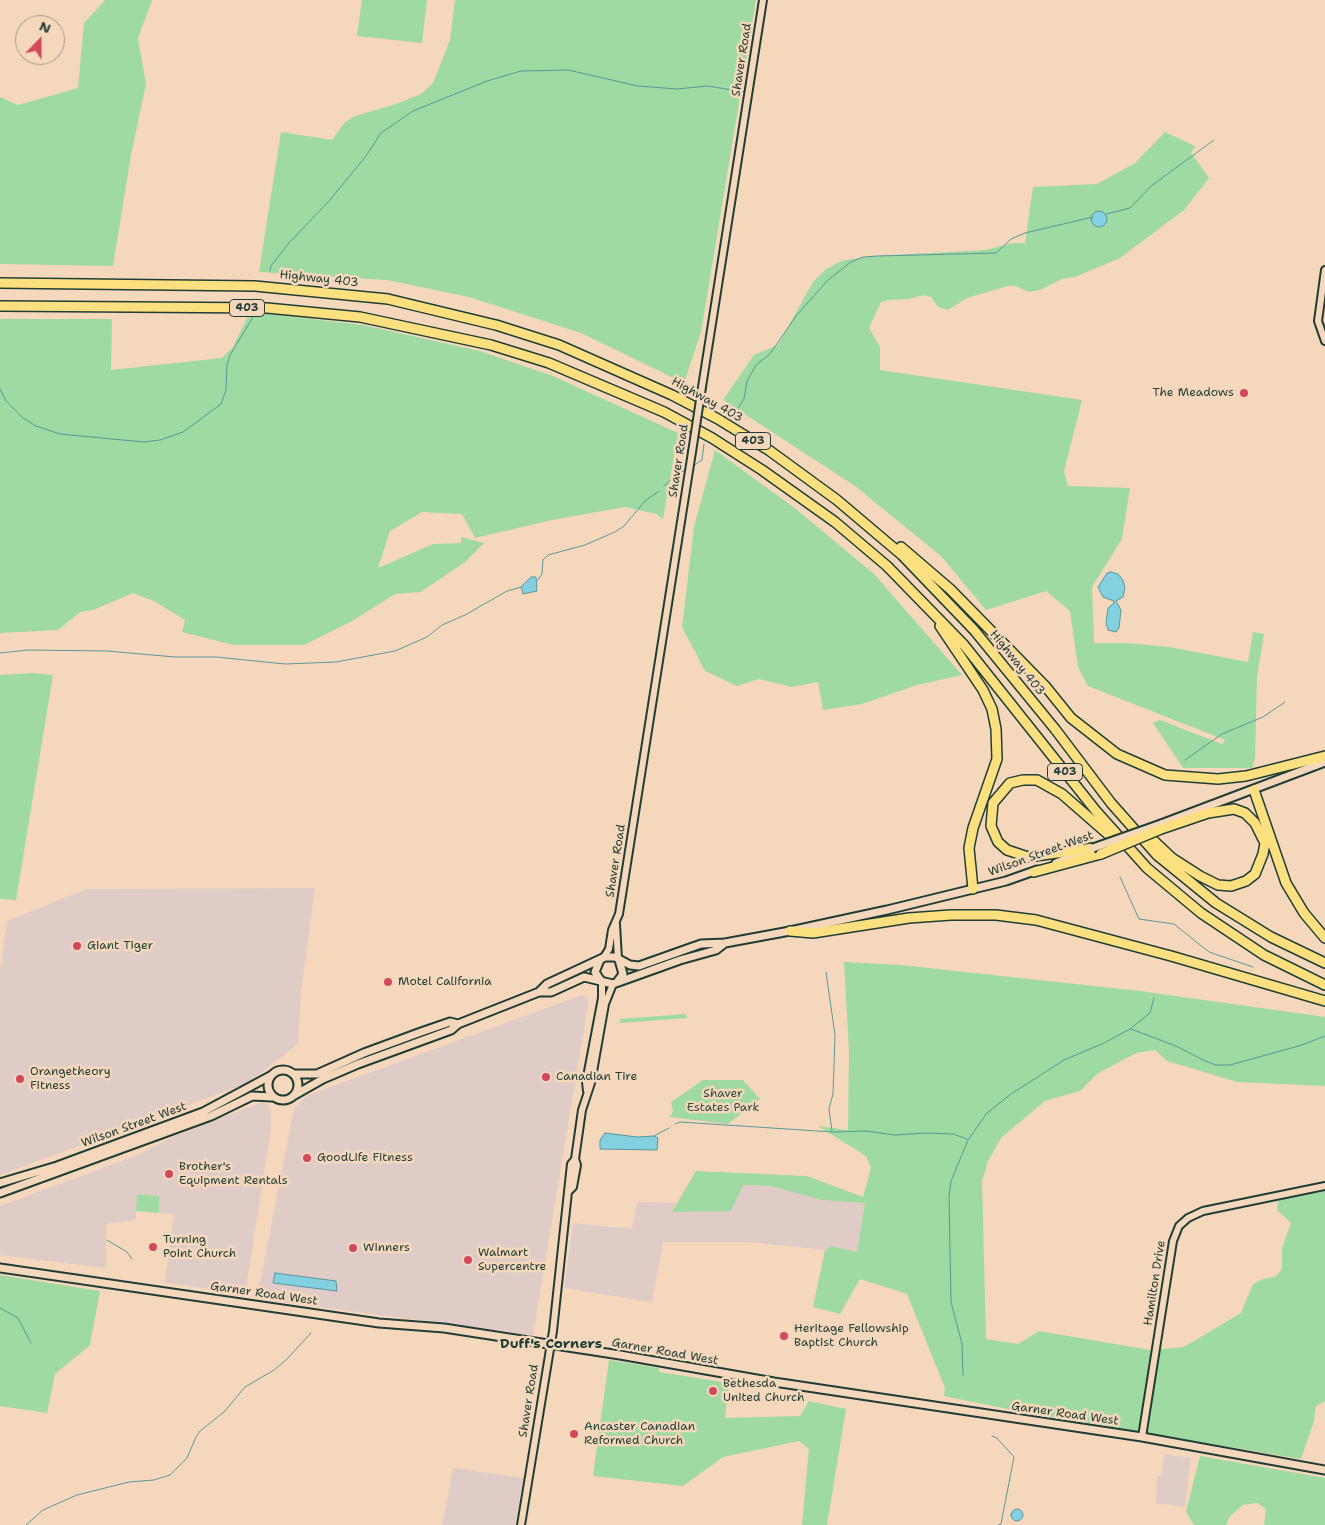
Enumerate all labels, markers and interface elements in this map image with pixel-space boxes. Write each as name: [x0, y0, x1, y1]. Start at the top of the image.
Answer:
north arrow: [15, 15, 65, 65]
text: N: [37, 17, 54, 37]
street label: Shaver Road: [729, 22, 755, 98]
street label: Highway 403: [279, 268, 359, 290]
road number: 403: [230, 300, 264, 316]
street label: Highway 403: [669, 374, 745, 426]
place label: The Meadows: [1153, 386, 1234, 400]
marker: The Meadows: [1238, 387, 1250, 399]
street label: Shaver Road: [666, 423, 692, 499]
road number: 403: [736, 432, 770, 450]
street label: Highway 403: [986, 628, 1048, 698]
road number: 403: [1048, 764, 1082, 780]
street label: Shaver Road: [603, 823, 629, 899]
street label: Wilson Street West: [986, 828, 1096, 880]
place label: Giant Tiger: [87, 939, 153, 953]
marker: Giant Tiger: [71, 940, 83, 952]
place label: Motel California: [398, 975, 492, 989]
marker: Motel California: [382, 976, 394, 988]
place label: Orangetheory Fitness: [30, 1065, 111, 1093]
place label: Canadian Tire: [556, 1070, 637, 1084]
marker: Canadian Tire: [540, 1071, 552, 1083]
marker: Orangetheory Fitness: [14, 1073, 26, 1085]
park label: Shaver Estates Park: [687, 1087, 759, 1115]
street label: Wilson Street West: [79, 1099, 189, 1151]
place label: GoodLife Fitness: [317, 1151, 413, 1165]
marker: GoodLife Fitness: [301, 1152, 313, 1164]
place label: Brother's Equipment Rentals: [179, 1160, 288, 1188]
marker: Brother's Equipment Rentals: [163, 1168, 175, 1180]
place label: Turning Point Church: [163, 1233, 236, 1261]
street label: Hamilton Drive: [1141, 1239, 1169, 1327]
marker: Turning Point Church: [147, 1241, 159, 1253]
place label: Winners: [363, 1241, 410, 1255]
marker: Winners: [347, 1242, 359, 1254]
place label: Walmart Supercentre: [478, 1246, 546, 1274]
marker: Walmart Supercentre: [462, 1254, 474, 1266]
street label: Garner Road West: [209, 1279, 319, 1309]
place label: Heritage Fellowship Baptist Church: [794, 1322, 909, 1350]
marker: Heritage Fellowship Baptist Church: [778, 1330, 790, 1342]
district label: Duff's Corners: [500, 1336, 602, 1352]
street label: Garner Road West: [611, 1336, 719, 1368]
street label: Shaver Road: [516, 1363, 542, 1439]
place label: Bethesda United Church: [723, 1377, 804, 1405]
marker: Bethesda United Church: [707, 1385, 719, 1397]
street label: Garner Road West: [1010, 1399, 1120, 1429]
place label: Ancaster Canadian Reformed Church: [584, 1420, 695, 1448]
marker: Ancaster Canadian Reformed Church: [568, 1428, 580, 1440]

